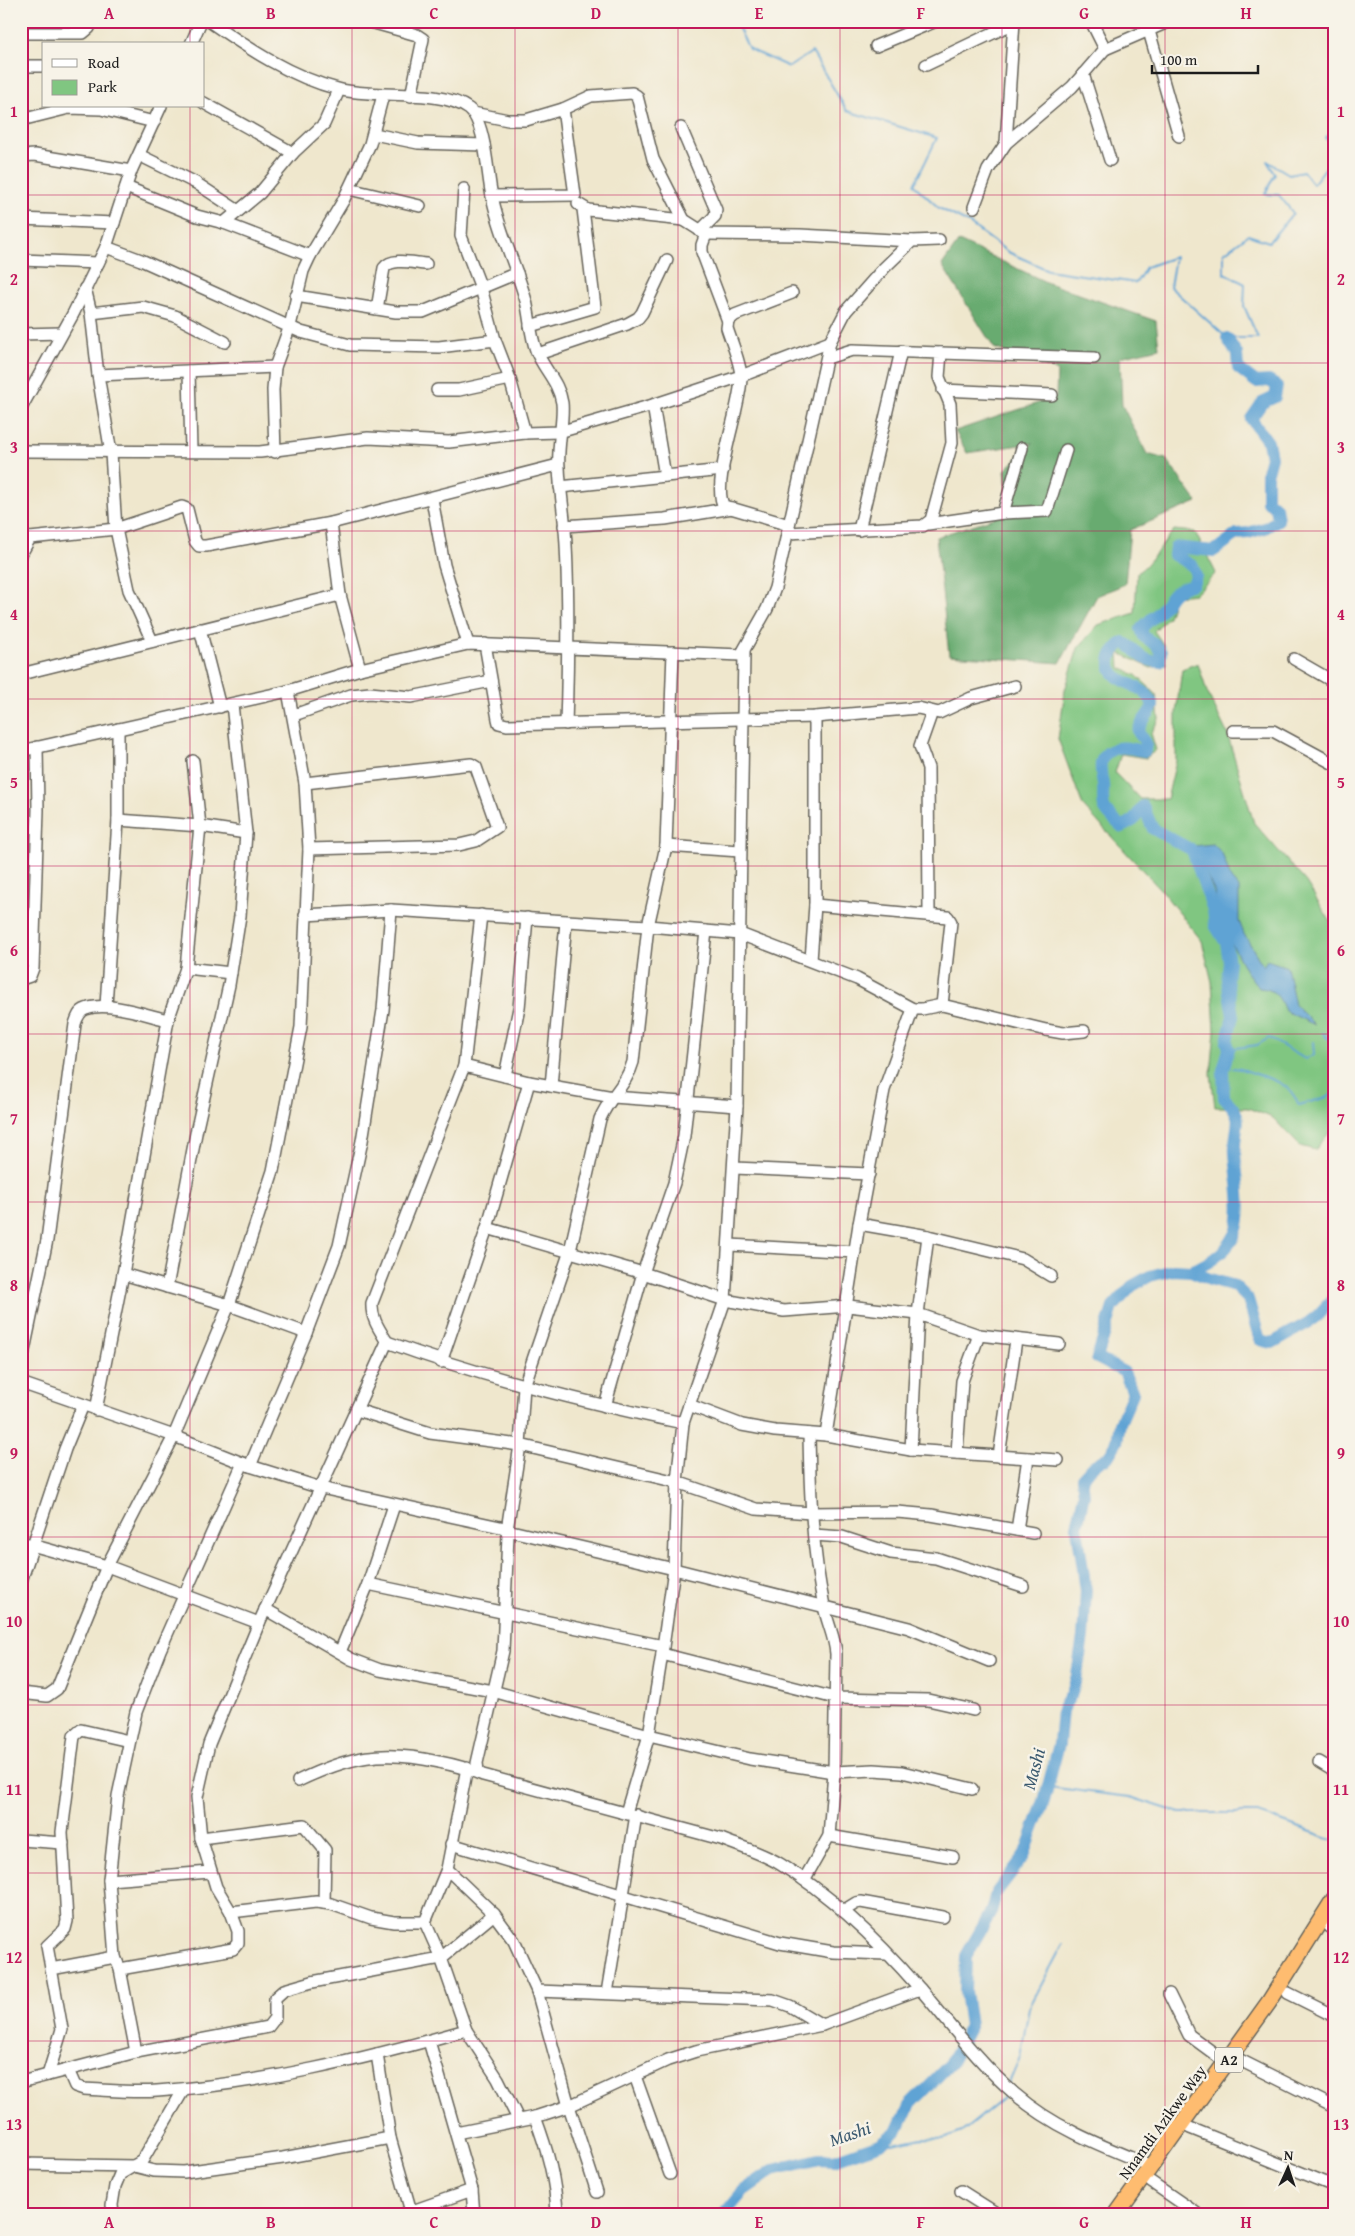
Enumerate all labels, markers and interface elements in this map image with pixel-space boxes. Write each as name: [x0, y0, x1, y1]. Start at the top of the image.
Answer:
text: A: [104, 1, 115, 25]
text: B: [266, 1, 276, 25]
text: C: [429, 1, 439, 25]
text: D: [591, 1, 601, 25]
text: E: [755, 1, 764, 25]
text: F: [917, 1, 925, 25]
text: G: [1079, 1, 1089, 25]
text: H: [1240, 1, 1252, 25]
legend: [42, 42, 205, 108]
scale bar: [1152, 42, 1259, 74]
text: 100 m: [1160, 49, 1198, 70]
text: Road: [88, 52, 119, 73]
text: Park: [88, 76, 117, 97]
text: 1: [10, 99, 18, 123]
text: 1: [1337, 99, 1345, 123]
text: 2: [10, 267, 18, 291]
text: 2: [1337, 267, 1345, 291]
text: 3: [10, 435, 18, 459]
text: 3: [1337, 435, 1345, 459]
text: 4: [10, 602, 18, 626]
text: 4: [1337, 602, 1345, 626]
text: 5: [10, 770, 18, 794]
text: 5: [1337, 770, 1345, 794]
text: 6: [10, 938, 18, 962]
text: 6: [1337, 938, 1345, 962]
text: 7: [10, 1106, 18, 1130]
text: 7: [1337, 1106, 1345, 1130]
text: 8: [10, 1273, 18, 1297]
text: 8: [1337, 1273, 1345, 1297]
text: 9: [10, 1441, 18, 1465]
text: 9: [1337, 1441, 1345, 1465]
text: 10: [6, 1609, 22, 1633]
text: 10: [1333, 1609, 1349, 1633]
water label: Mashi: [1015, 1745, 1052, 1793]
text: 11: [6, 1777, 22, 1801]
text: 11: [1333, 1777, 1349, 1801]
text: 12: [6, 1945, 22, 1969]
text: 12: [1333, 1945, 1349, 1969]
road number: A2: [1215, 2048, 1243, 2072]
street label: Nnamdi Azikwe Way: [1112, 2060, 1212, 2184]
text: 13: [6, 2112, 22, 2136]
text: 13: [1333, 2112, 1349, 2136]
water label: Mashi: [826, 2114, 874, 2153]
north arrow: [1262, 2144, 1312, 2194]
text: N: [1283, 2145, 1295, 2165]
text: A: [104, 2210, 115, 2234]
text: B: [266, 2210, 276, 2234]
text: C: [429, 2210, 439, 2234]
text: D: [591, 2210, 601, 2234]
text: E: [755, 2210, 764, 2234]
text: F: [917, 2210, 925, 2234]
text: G: [1079, 2210, 1089, 2234]
text: H: [1240, 2210, 1252, 2234]

